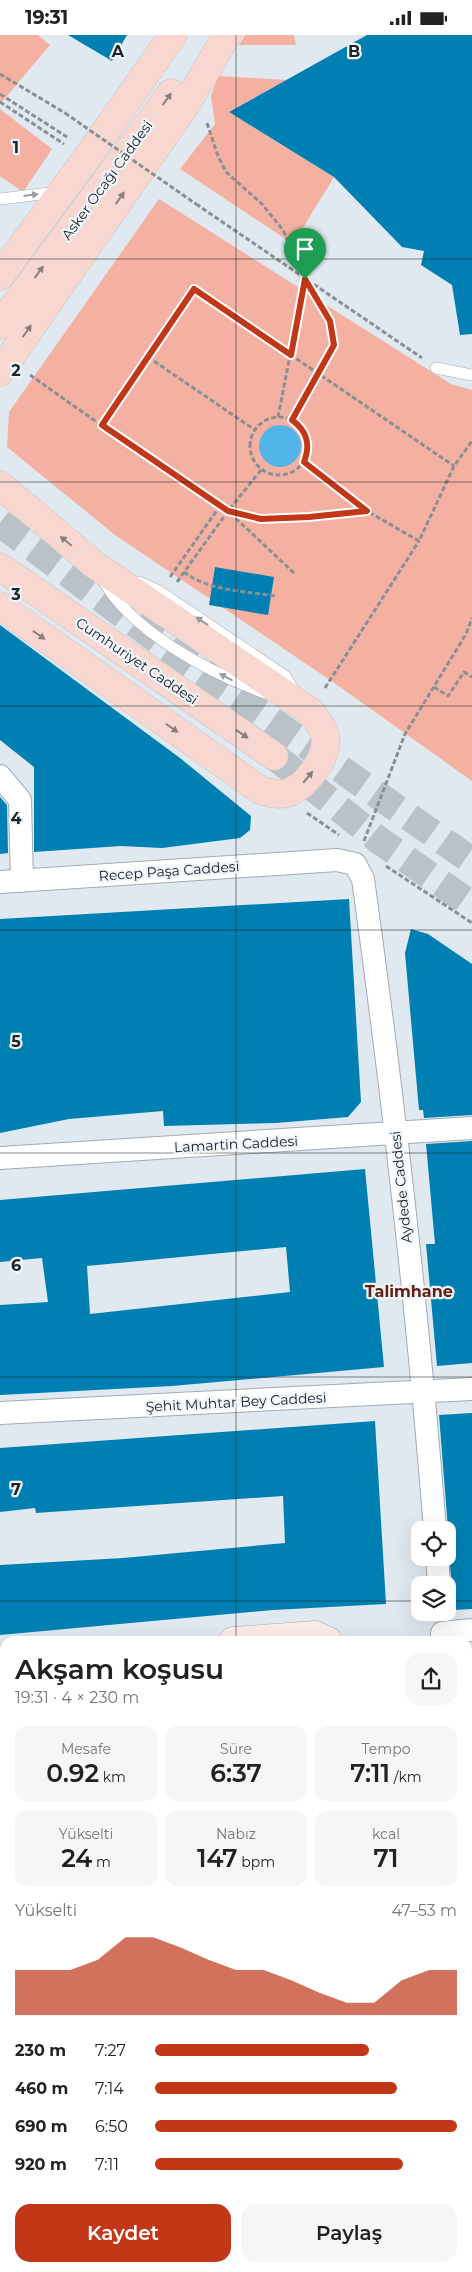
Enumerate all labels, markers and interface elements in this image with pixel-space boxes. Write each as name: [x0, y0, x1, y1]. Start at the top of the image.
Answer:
text: 19:31: [25, 6, 68, 29]
text: A: [111, 42, 125, 61]
text: B: [348, 42, 360, 61]
one-way arrow: [162, 92, 172, 106]
street label: Asker Ocağı Caddesi: [57, 117, 157, 243]
text: 1: [13, 138, 19, 157]
one-way arrow: [23, 191, 39, 199]
one-way arrow: [115, 191, 125, 205]
pin: [284, 228, 326, 279]
icon: arrive: [291, 235, 319, 263]
one-way arrow: [34, 266, 45, 279]
one-way arrow: [22, 324, 32, 338]
text: 2: [11, 361, 21, 380]
one-way arrow: [60, 535, 73, 546]
text: 3: [10, 585, 21, 604]
street label: Cumhuriyet Caddesi: [73, 613, 201, 709]
one-way arrow: [196, 616, 209, 626]
one-way arrow: [33, 630, 46, 640]
one-way arrow: [220, 673, 233, 682]
one-way arrow: [165, 723, 179, 733]
one-way arrow: [235, 729, 249, 738]
one-way arrow: [303, 770, 314, 783]
text: 4: [10, 809, 22, 828]
street label: Recep Paşa Caddesi: [98, 857, 240, 885]
text: 5: [11, 1032, 21, 1051]
street label: Aydede Caddesi: [386, 1130, 416, 1244]
street label: Lamartin Caddesi: [174, 1132, 298, 1156]
text: 6: [11, 1256, 21, 1275]
district label: Talimhane: [365, 1282, 453, 1301]
street label: Şehit Muhtar Bey Caddesi: [145, 1388, 327, 1416]
text: 7: [11, 1480, 21, 1499]
map controls: [411, 1521, 456, 1621]
button: locate: [411, 1521, 456, 1566]
button: layers: [411, 1576, 456, 1621]
text: Akşam koşusu: [15, 1652, 224, 1686]
button: share: [405, 1653, 457, 1705]
text: 19:31 · 4 × 230 m: [15, 1688, 139, 1707]
text: Mesafe: [61, 1740, 111, 1758]
text: Süre: [220, 1740, 252, 1758]
text: Tempo: [362, 1740, 410, 1758]
text: 0.92: [46, 1758, 99, 1788]
text: 6:37: [210, 1758, 262, 1788]
text: 7:11: [350, 1758, 390, 1788]
text: km: [99, 1768, 126, 1786]
text: /km: [390, 1768, 422, 1786]
text: Yükselti: [59, 1825, 113, 1843]
text: Nabız: [216, 1825, 256, 1843]
text: kcal: [372, 1825, 400, 1843]
text: 24: [61, 1843, 92, 1873]
text: 147: [197, 1843, 238, 1873]
text: 71: [374, 1843, 398, 1873]
text: m: [92, 1853, 111, 1871]
text: bpm: [238, 1853, 275, 1871]
text: Yükselti: [15, 1901, 77, 1920]
text: 47–53 m: [391, 1901, 457, 1920]
text: 230 m: [15, 2041, 66, 2060]
text: 7:27: [95, 2041, 126, 2060]
text: 460 m: [15, 2079, 68, 2098]
text: 7:14: [95, 2079, 124, 2098]
text: 690 m: [15, 2117, 68, 2136]
text: 6:50: [95, 2117, 128, 2136]
text: 920 m: [15, 2155, 67, 2174]
text: 7:11: [95, 2155, 119, 2174]
button: Kaydet: [15, 2204, 231, 2262]
button: Paylaş: [241, 2204, 457, 2262]

